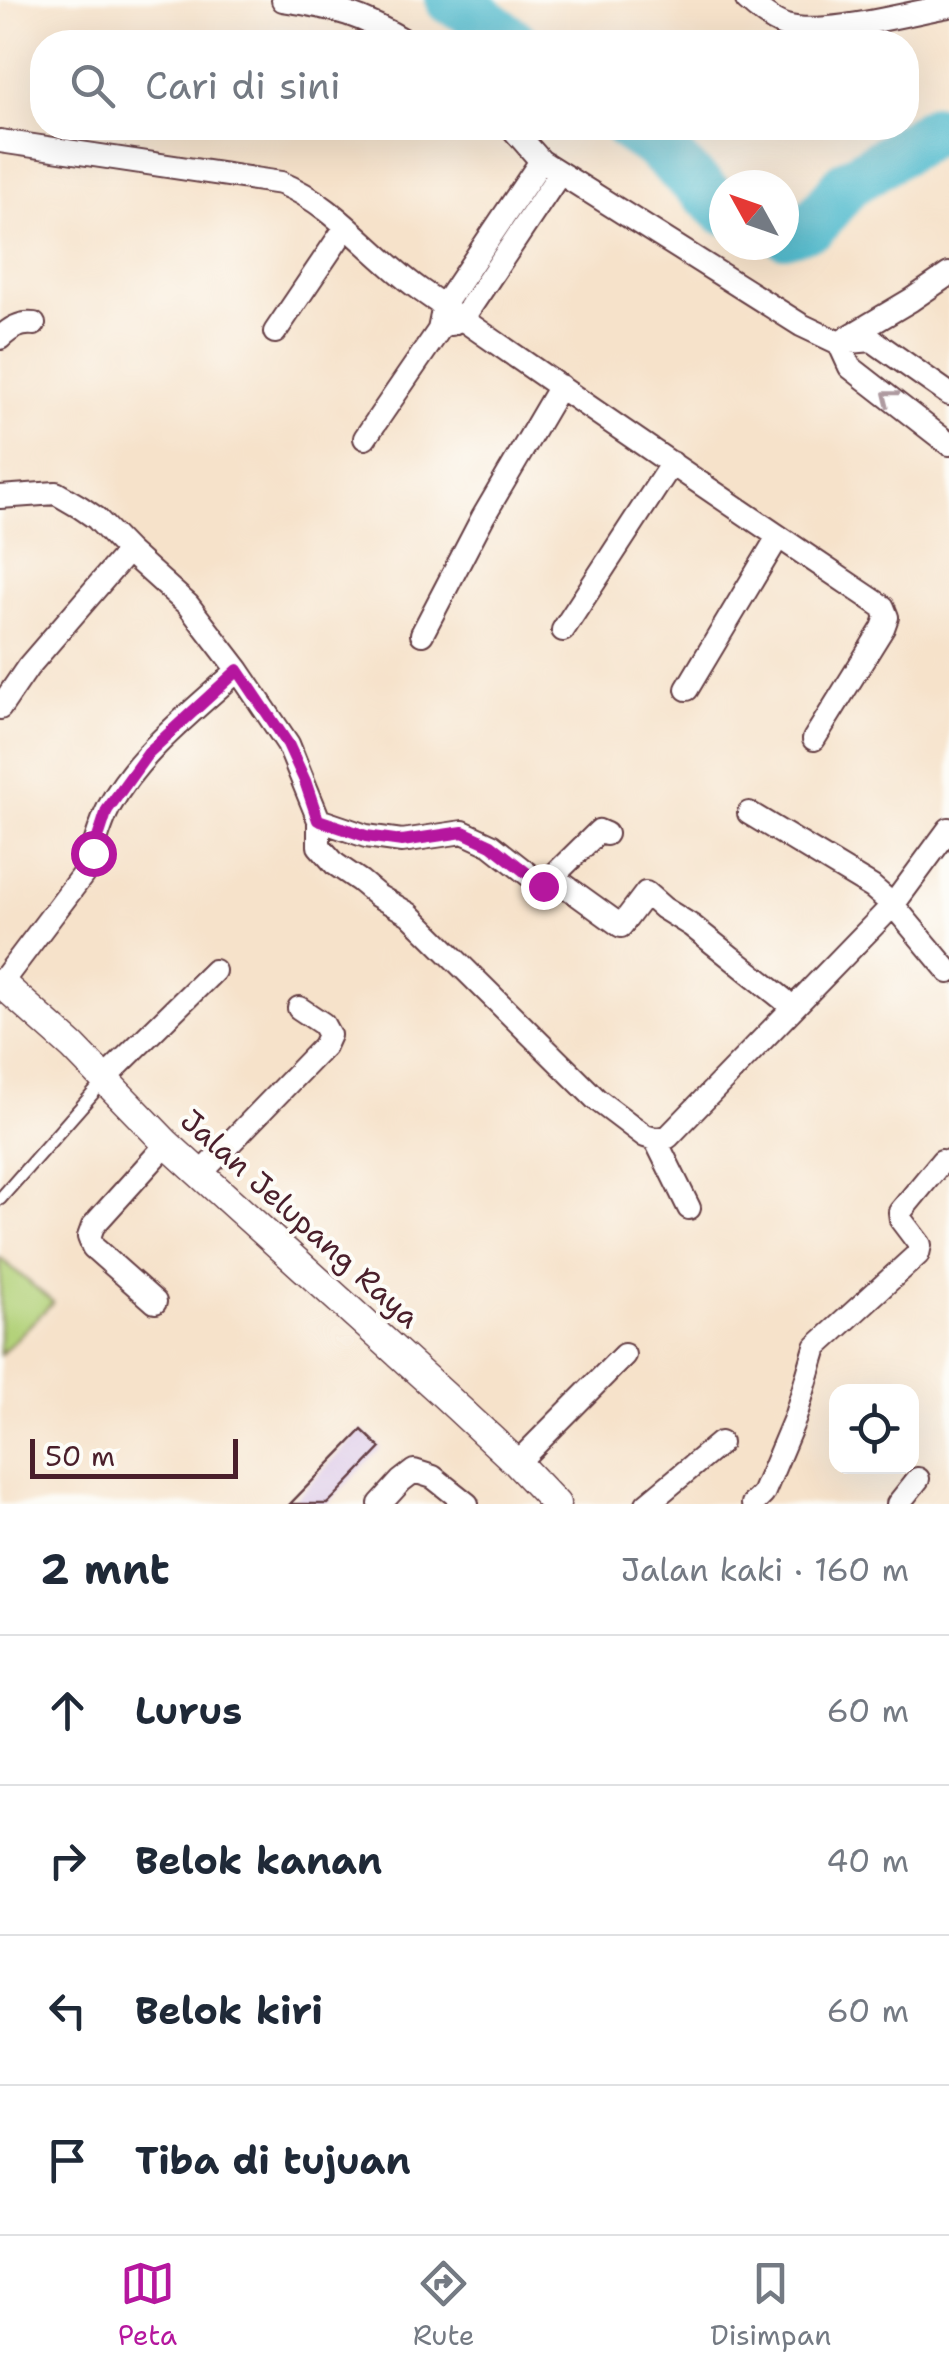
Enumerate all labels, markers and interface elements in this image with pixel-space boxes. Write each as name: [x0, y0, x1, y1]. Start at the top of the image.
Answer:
search box: [30, 30, 919, 140]
icon: search: [65, 58, 120, 113]
text: Cari di sini: [145, 60, 341, 111]
north arrow: [709, 170, 799, 260]
one-way arrow: [882, 392, 900, 409]
route start: [71, 831, 117, 877]
route end: [521, 864, 567, 910]
street label: Jalan Jelupang Raya: [172, 1100, 429, 1337]
map controls: [829, 1384, 919, 1474]
button: locate: [829, 1384, 919, 1474]
scale bar: [30, 1434, 238, 1478]
text: 50 m: [45, 1437, 115, 1475]
text: 2 mnt: [40, 1541, 170, 1597]
text: Jalan kaki · 160 m: [621, 1548, 909, 1591]
icon: ahead: [40, 1683, 95, 1738]
text: Lurus: [135, 1685, 242, 1736]
text: 60 m: [827, 1689, 909, 1732]
icon: right: [40, 1833, 95, 1888]
text: Belok kanan: [135, 1835, 382, 1886]
text: 40 m: [826, 1839, 909, 1882]
icon: left: [40, 1983, 95, 2038]
text: Belok kiri: [135, 1985, 323, 2036]
text: 60 m: [827, 1989, 909, 2032]
icon: arrive: [40, 2133, 95, 2188]
text: Tiba di tujuan: [135, 2135, 411, 2186]
tab: Peta: [118, 2256, 177, 2354]
tab: Rute: [413, 2256, 475, 2354]
tab: Disimpan: [710, 2256, 831, 2354]

